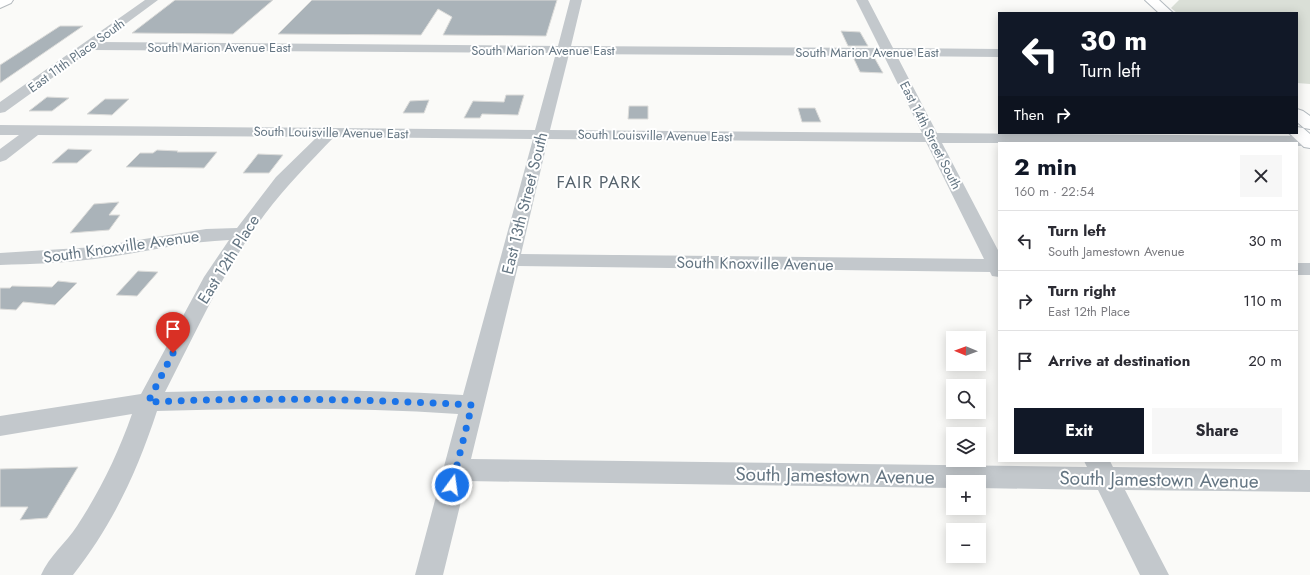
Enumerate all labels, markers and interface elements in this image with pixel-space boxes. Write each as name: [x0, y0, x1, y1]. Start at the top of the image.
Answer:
street label: East 11th Place South: [24, 14, 129, 97]
text: 30 m: [1080, 20, 1147, 61]
icon: left: [1014, 28, 1066, 80]
street label: South Marion Avenue East: [147, 38, 292, 57]
street label: South Marion Avenue East: [471, 41, 616, 60]
street label: South Marion Avenue East: [795, 43, 940, 62]
text: Turn left: [1080, 58, 1140, 84]
street label: East 14th Street South: [895, 78, 966, 192]
text: Then: [1014, 104, 1044, 126]
icon: right: [1052, 104, 1074, 126]
street label: South Louisville Avenue East: [253, 122, 410, 143]
street label: South Louisville Avenue East: [577, 125, 734, 146]
street label: East 13th Street South: [496, 130, 553, 277]
text: 2 min: [1014, 149, 1077, 184]
button: close: [1240, 155, 1282, 197]
district label: FAIR PARK: [557, 170, 641, 194]
text: 160 m · 22:54: [1014, 182, 1094, 201]
street label: East 12th Place: [192, 210, 265, 308]
text: Turn left: [1048, 220, 1106, 242]
street label: South Knoxville Avenue: [42, 224, 201, 269]
icon: left: [1014, 230, 1036, 252]
text: 30 m: [1249, 230, 1282, 252]
text: South Jamestown Avenue: [1048, 242, 1184, 261]
street label: South Knoxville Avenue: [676, 251, 834, 276]
text: Turn right: [1048, 280, 1116, 302]
icon: right: [1014, 290, 1036, 312]
text: 110 m: [1243, 290, 1282, 312]
text: East 12th Place: [1048, 302, 1130, 321]
pin: [156, 312, 190, 353]
icon: arrive: [162, 318, 184, 340]
north arrow: [946, 331, 986, 371]
map controls: [946, 331, 986, 563]
icon: arrive: [1014, 350, 1036, 372]
text: Arrive at destination: [1048, 350, 1190, 372]
text: 20 m: [1248, 350, 1282, 372]
button: search: [946, 379, 986, 419]
button: Exit: [1014, 408, 1144, 454]
button: Share: [1152, 408, 1282, 454]
button: layers: [946, 427, 986, 467]
street label: South Jamestown Avenue: [735, 460, 935, 491]
position arrow: [431, 464, 473, 506]
street label: South Jamestown Avenue: [1059, 464, 1259, 495]
button: +: [946, 475, 986, 515]
button: −: [946, 523, 986, 563]

